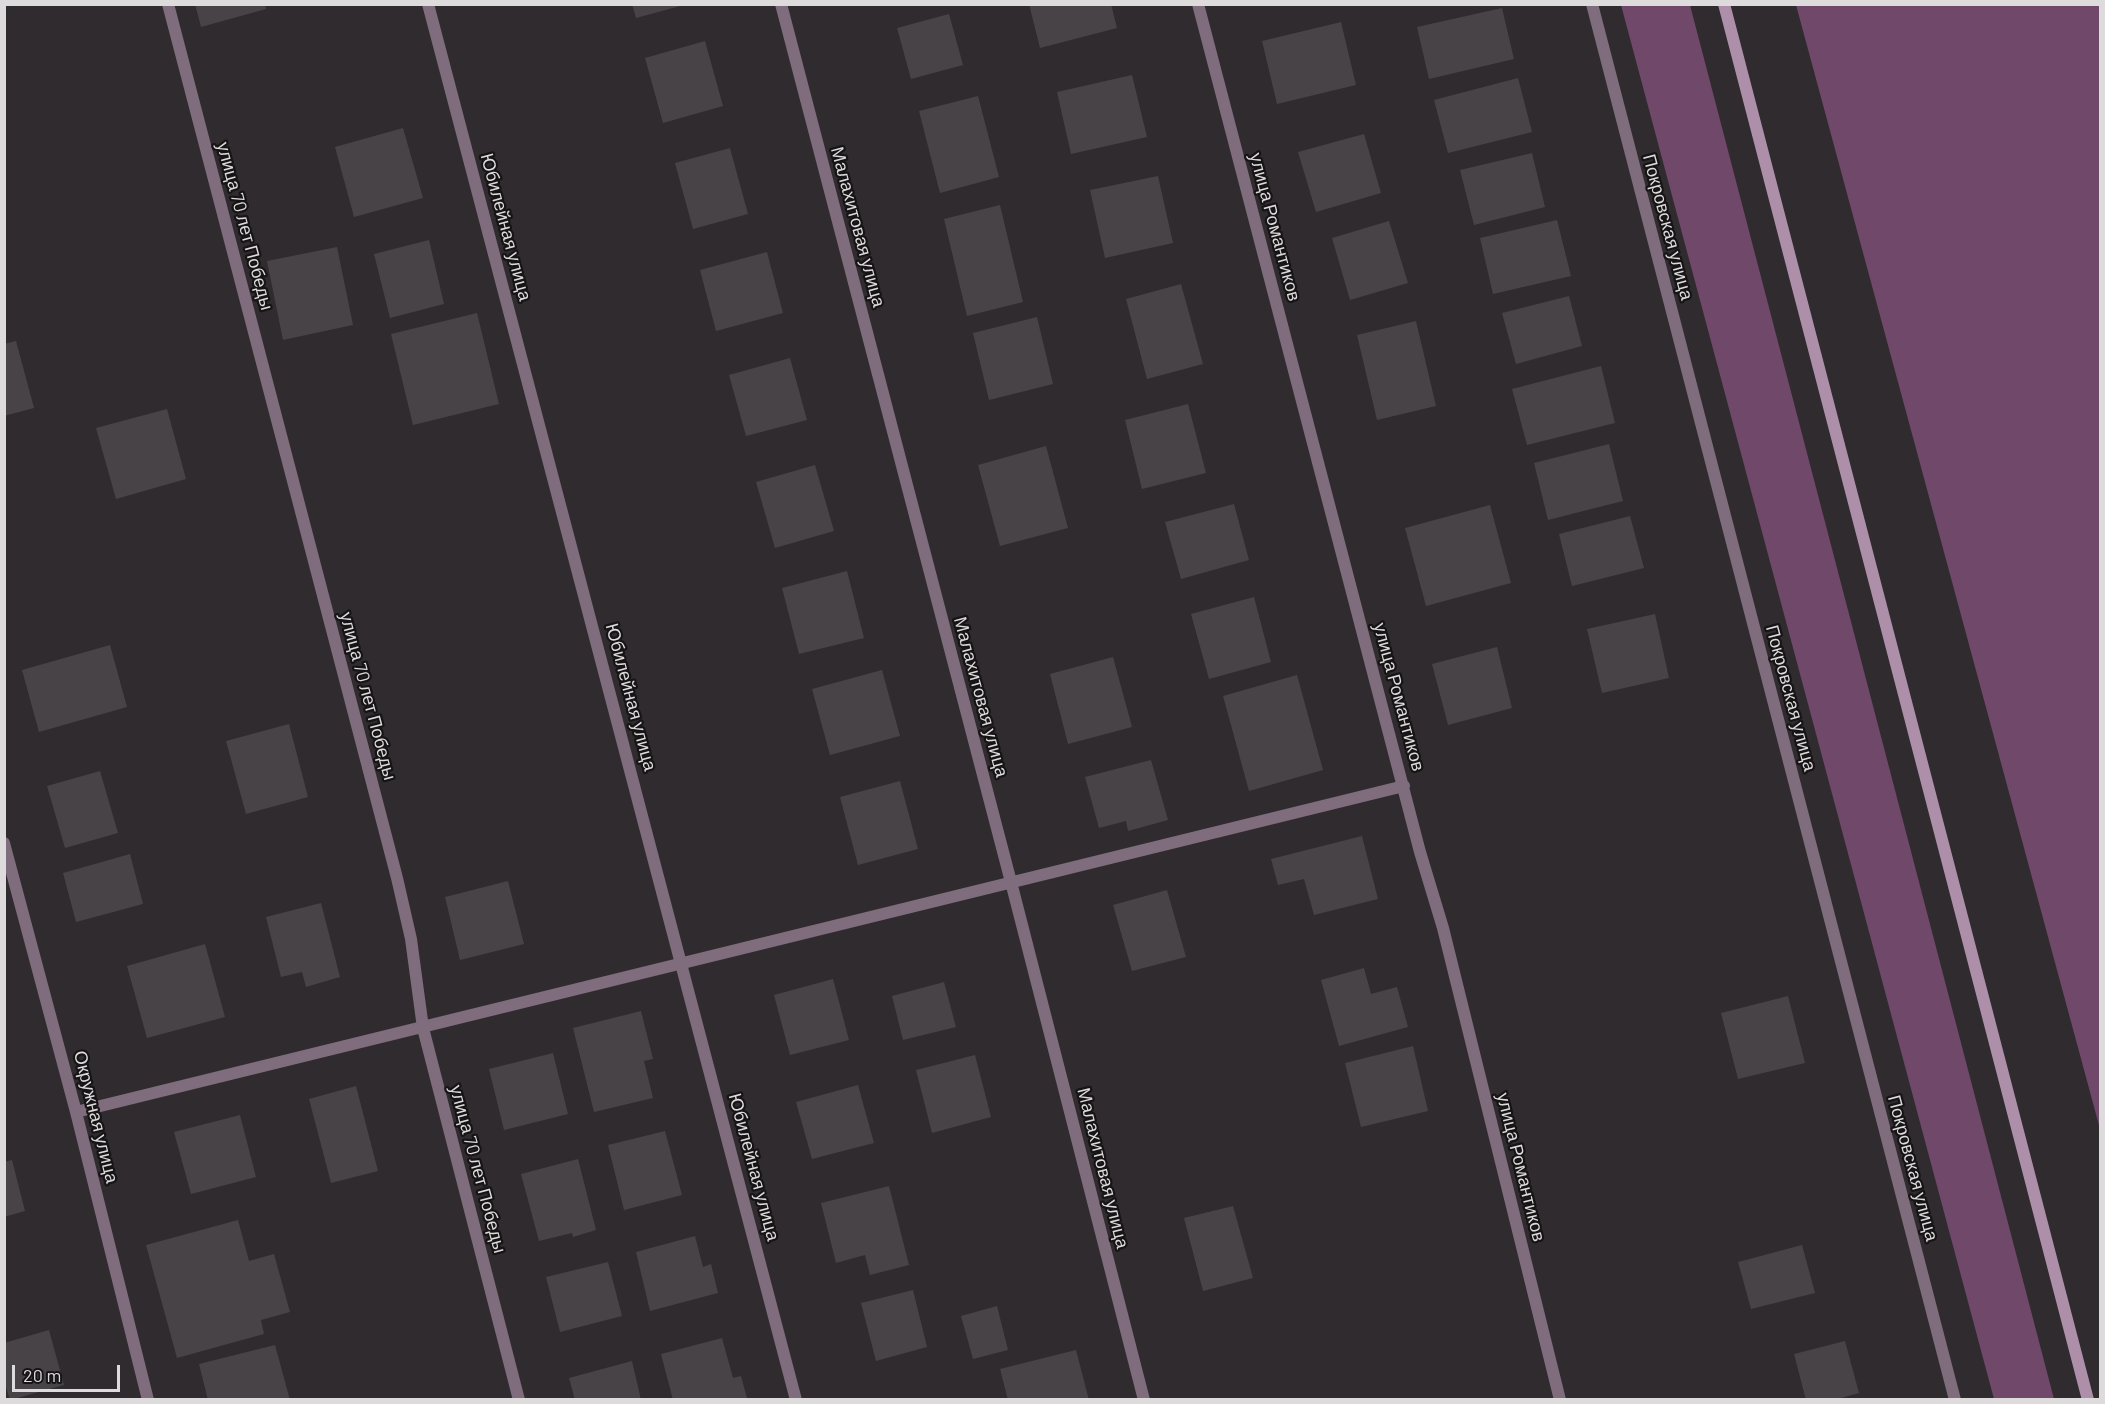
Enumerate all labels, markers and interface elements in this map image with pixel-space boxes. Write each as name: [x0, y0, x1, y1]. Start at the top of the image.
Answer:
street label: улица 70 лет Победы: [212, 140, 278, 312]
street label: Малахитовая улица: [826, 145, 890, 309]
street label: Юбилейная улица: [476, 151, 536, 303]
street label: улица Романтиков: [1245, 151, 1305, 303]
street label: Покровская улица: [1638, 152, 1698, 302]
street label: улица 70 лет Победы: [335, 610, 401, 782]
street label: Малахитовая улица: [949, 615, 1013, 779]
street label: Юбилейная улица: [601, 621, 661, 773]
street label: улица Романтиков: [1369, 621, 1429, 773]
street label: Покровская улица: [1761, 623, 1821, 773]
street label: Окружная улица: [69, 1049, 123, 1185]
street label: улица 70 лет Победы: [445, 1083, 511, 1255]
street label: Малахитовая улица: [1073, 1085, 1133, 1251]
street label: улица Романтиков: [1492, 1090, 1550, 1244]
street label: Юбилейная улица: [724, 1091, 784, 1243]
street label: Покровская улица: [1883, 1093, 1943, 1243]
scale bar: [15, 1353, 123, 1391]
text: 20 m: [23, 1364, 61, 1386]

